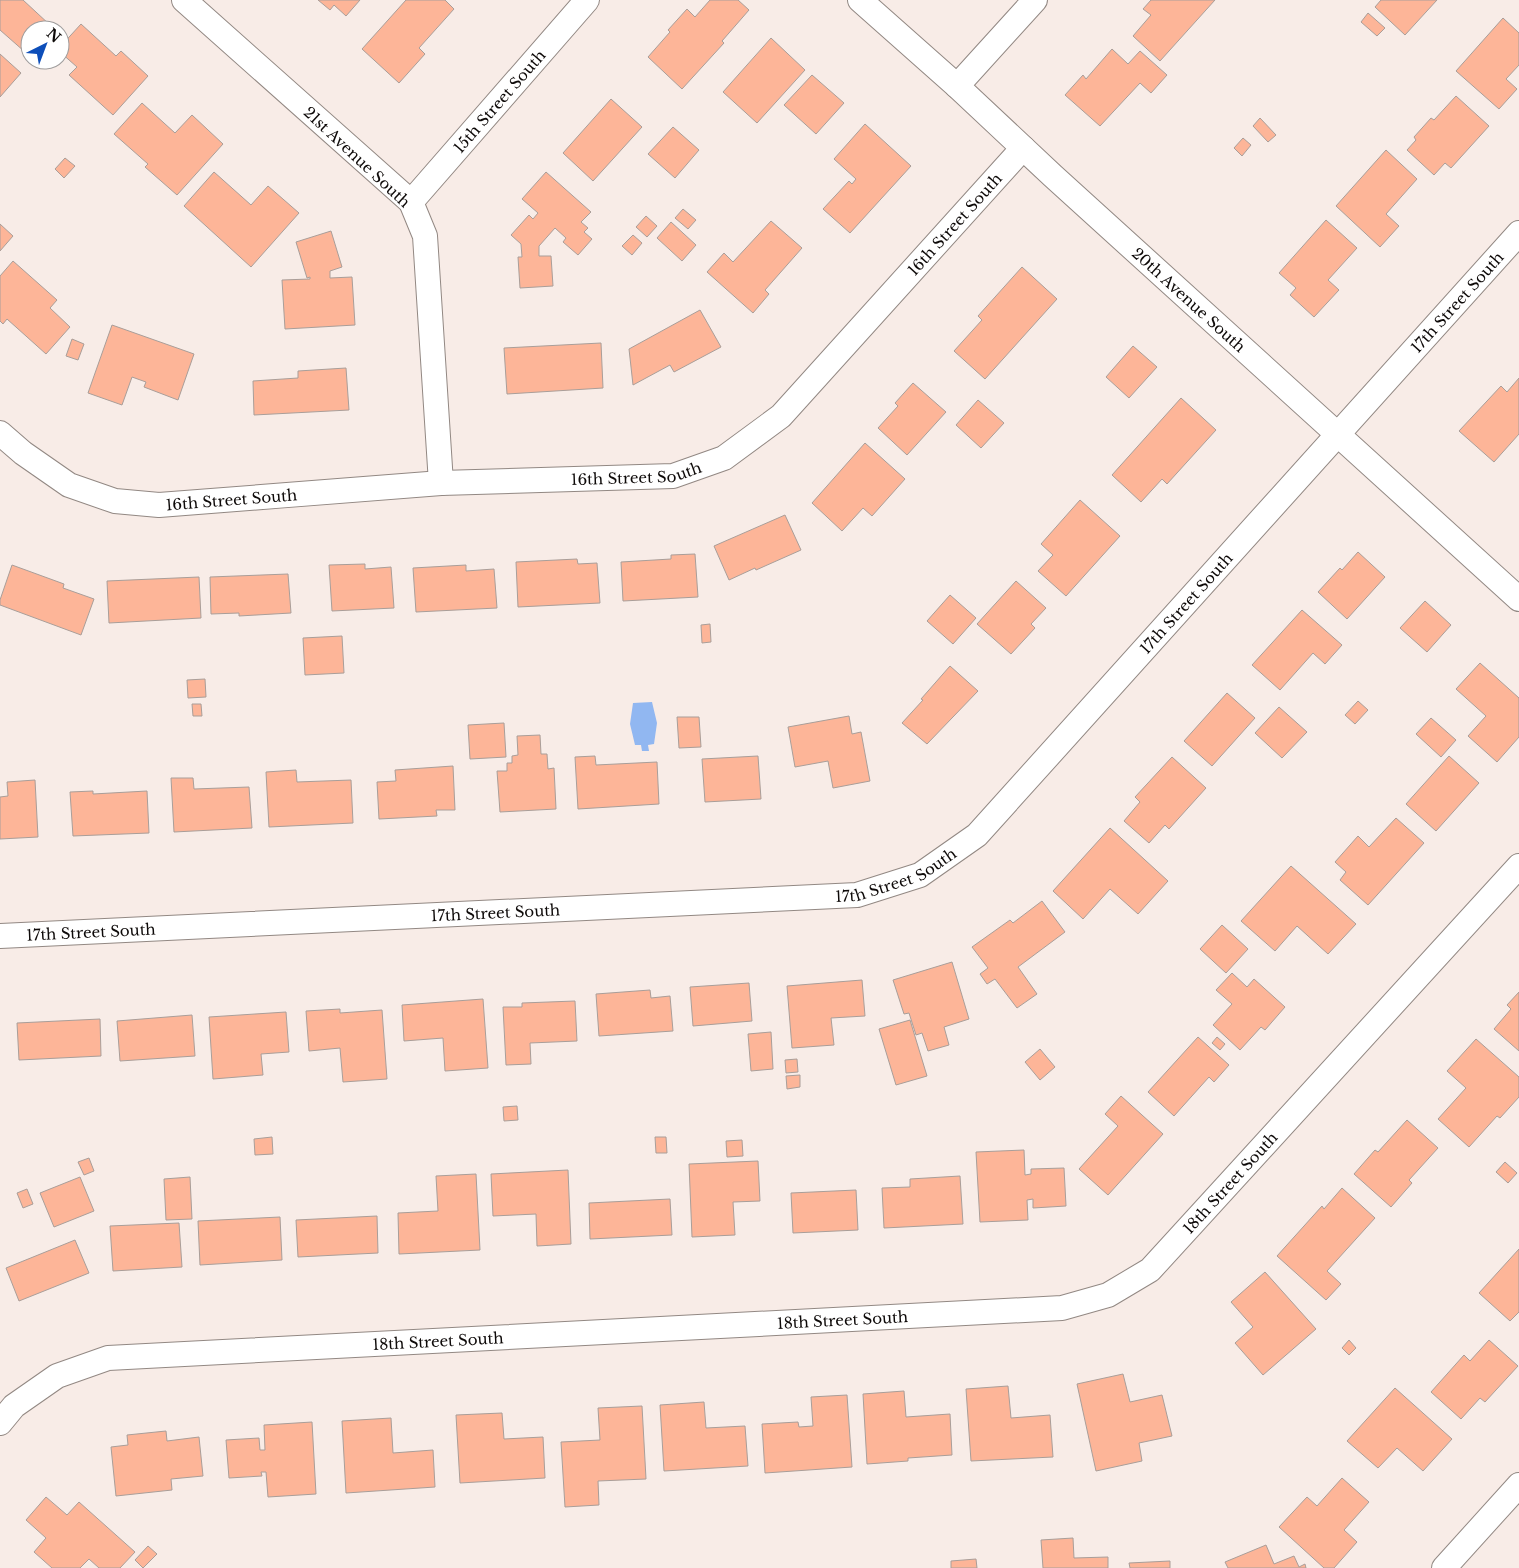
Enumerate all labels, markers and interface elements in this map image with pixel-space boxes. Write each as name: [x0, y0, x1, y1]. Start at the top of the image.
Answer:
north arrow: [20, 20, 70, 70]
text: N: [43, 24, 65, 46]
street label: 15th Street South: [449, 45, 549, 156]
street label: 21st Avenue South: [300, 103, 414, 211]
street label: 16th Street South: [903, 169, 1006, 279]
street label: 20th Avenue South: [1128, 243, 1250, 356]
street label: 17th Street South: [1407, 247, 1507, 356]
street label: 16th Street South: [571, 457, 704, 489]
street label: 16th Street South: [165, 485, 298, 514]
street label: 17th Street South: [1136, 548, 1236, 657]
street label: 17th Street South: [835, 843, 960, 906]
street label: 17th Street South: [430, 900, 561, 925]
street label: 17th Street South: [26, 919, 156, 944]
street label: 18th Street South: [1179, 1128, 1281, 1237]
street label: 18th Street South: [776, 1307, 908, 1332]
street label: 18th Street South: [372, 1328, 504, 1354]

